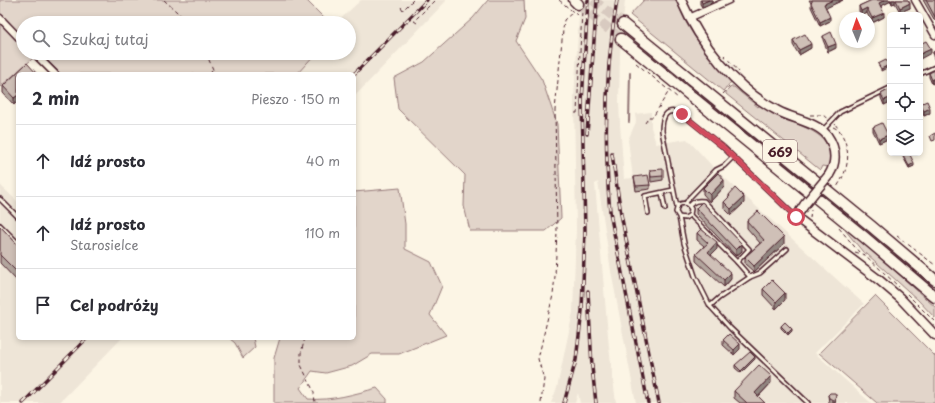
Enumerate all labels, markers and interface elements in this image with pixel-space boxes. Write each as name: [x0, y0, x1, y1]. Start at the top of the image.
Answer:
north arrow: [839, 12, 875, 48]
map controls: [887, 12, 923, 156]
button: +: [887, 12, 923, 48]
search box: [16, 16, 356, 60]
icon: search: [30, 27, 52, 49]
text: Szukaj tutaj: [62, 27, 149, 50]
button: −: [887, 48, 923, 84]
button: locate: [887, 84, 923, 120]
text: 2 min: [32, 85, 79, 111]
text: Pieszo · 150 m: [251, 89, 340, 108]
route end: [673, 105, 691, 123]
button: layers: [887, 120, 923, 156]
road number: 669: [763, 140, 797, 162]
text: Idź prosto: [70, 149, 145, 172]
icon: ahead: [32, 150, 54, 172]
text: 40 m: [306, 151, 340, 170]
route start: [787, 208, 805, 226]
text: Idź prosto: [70, 212, 145, 235]
icon: ahead: [32, 222, 54, 244]
text: 110 m: [305, 223, 340, 242]
text: Starosielce: [70, 235, 138, 254]
text: Cel podróży: [70, 293, 158, 316]
icon: arrive: [32, 294, 54, 316]

